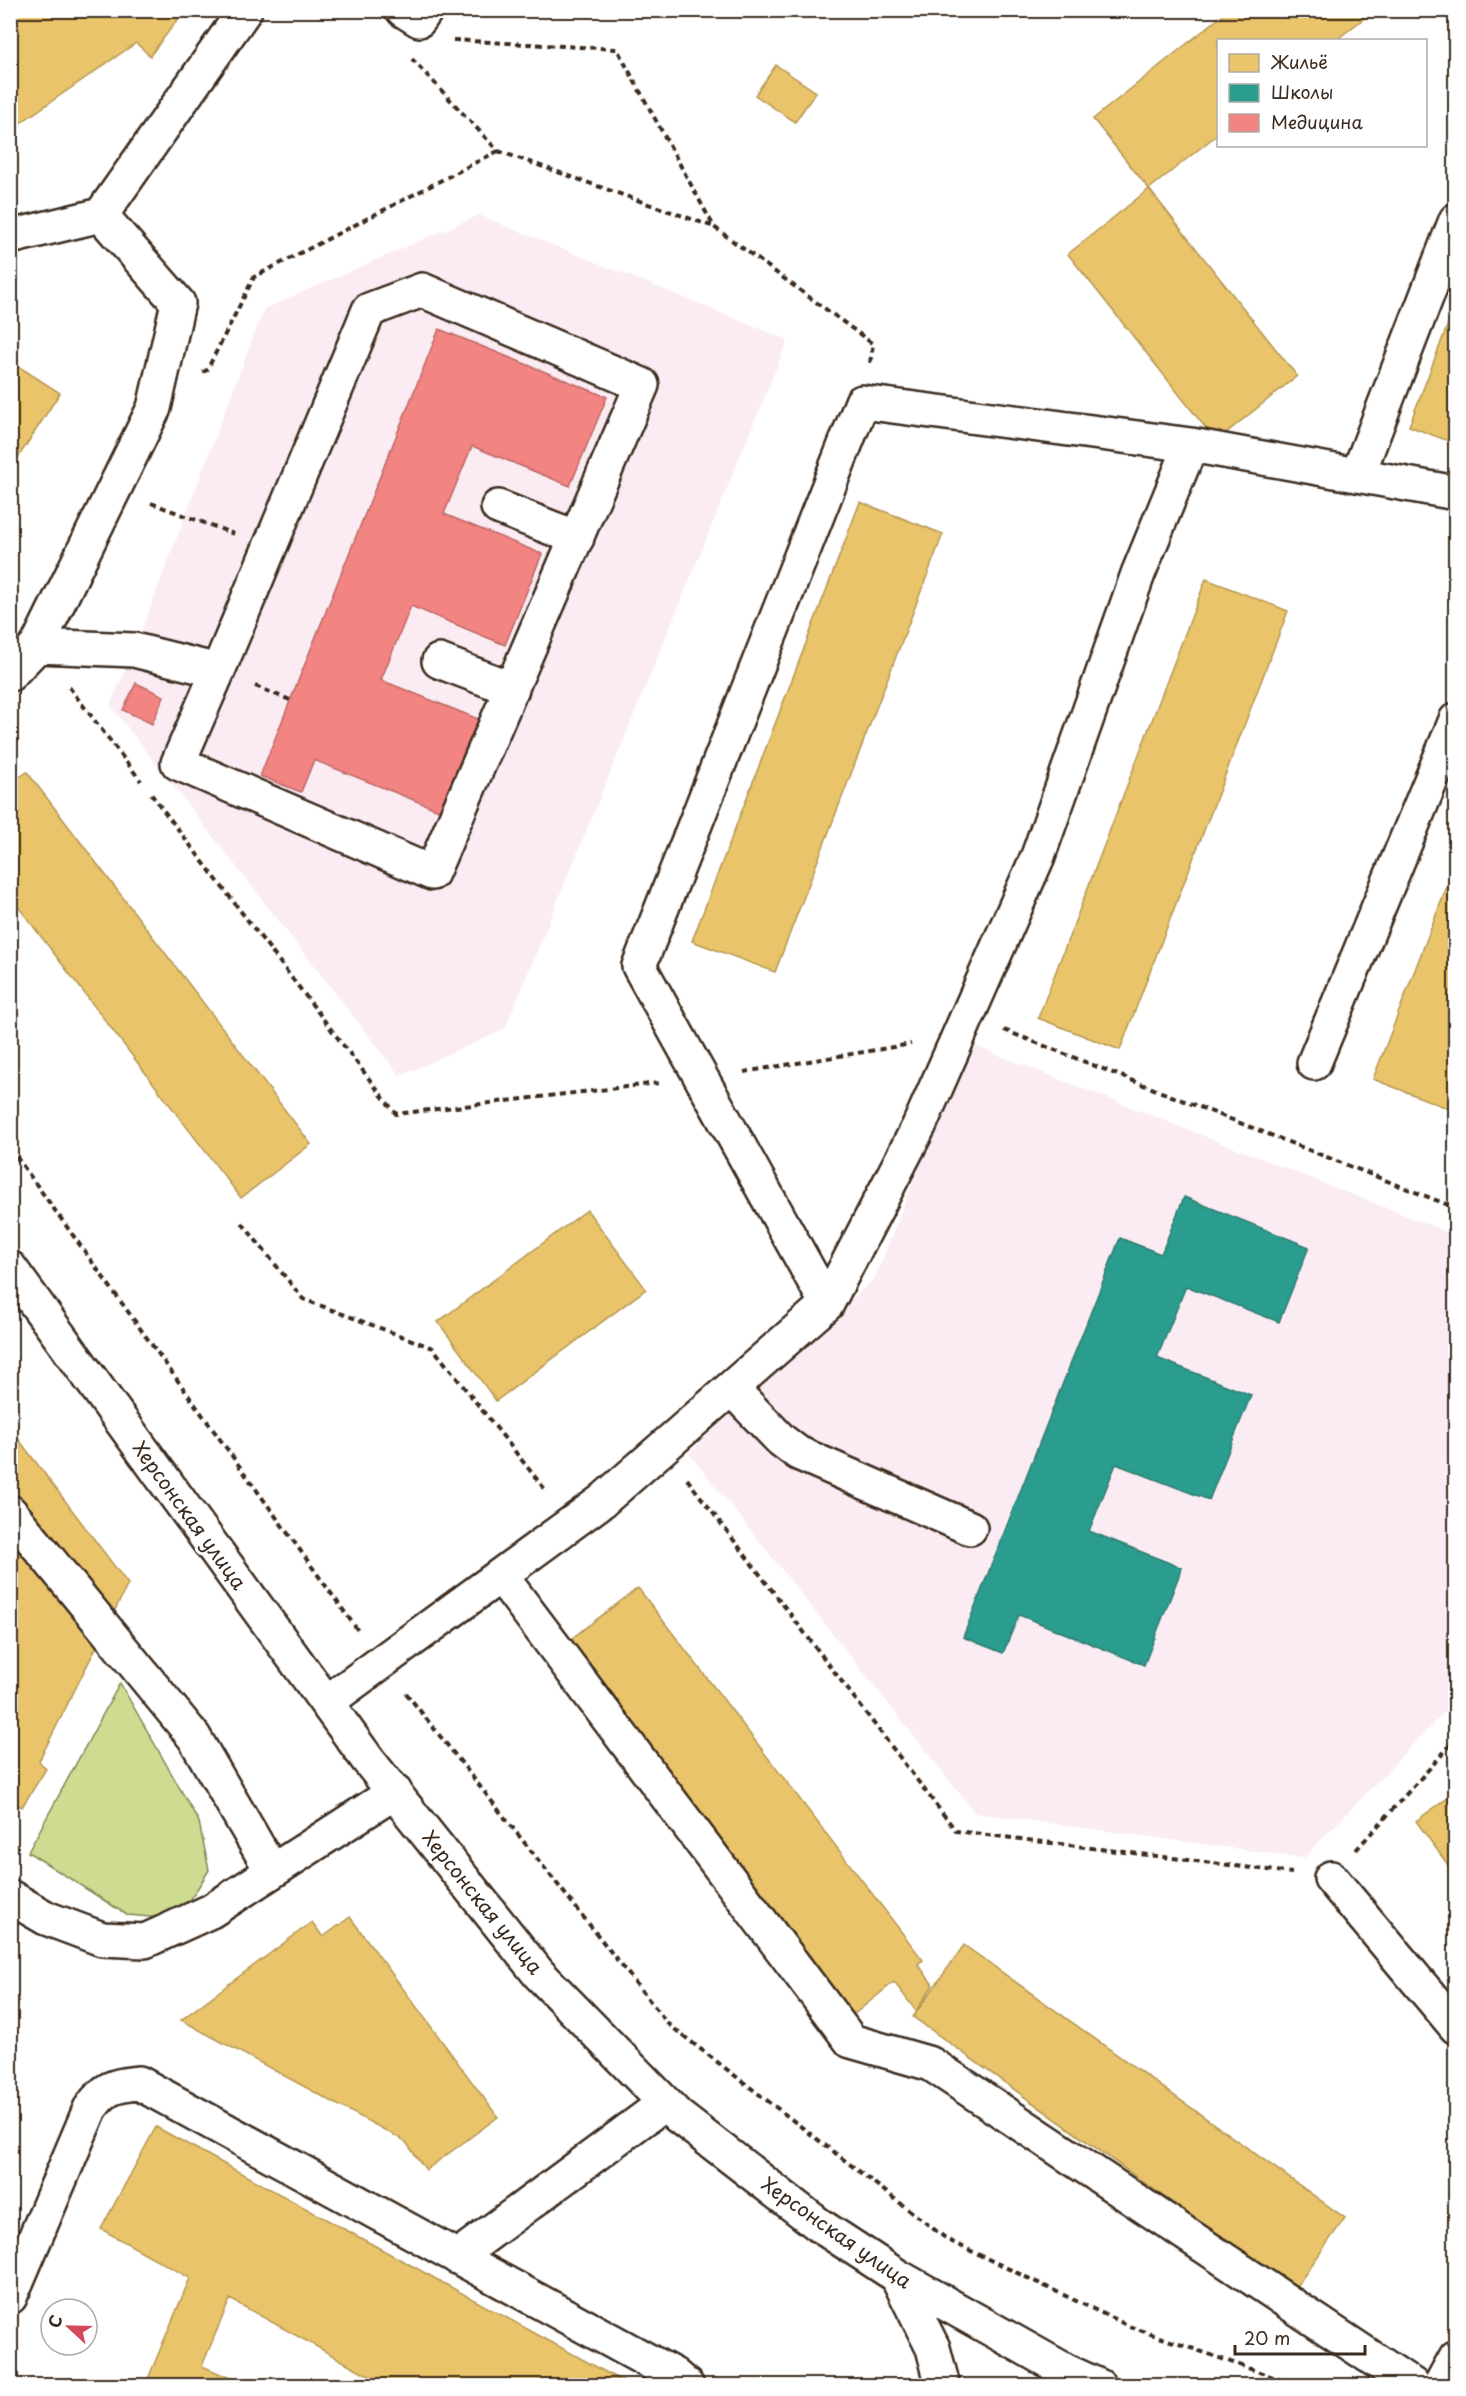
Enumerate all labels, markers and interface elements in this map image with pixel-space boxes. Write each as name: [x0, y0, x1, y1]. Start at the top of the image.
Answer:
legend: [1217, 39, 1427, 147]
text: Жильё: [1270, 48, 1328, 75]
text: Школы: [1271, 78, 1334, 105]
text: Медицина: [1271, 108, 1363, 135]
street label: Херсонская улица: [126, 1434, 255, 1596]
street label: Херсонская улица: [416, 1824, 551, 1981]
street label: Херсонская улица: [756, 2169, 919, 2295]
north arrow: [39, 2297, 99, 2357]
text: С: [41, 2311, 68, 2331]
scale bar: [1235, 2318, 1366, 2356]
text: 20 m: [1244, 2324, 1290, 2351]

